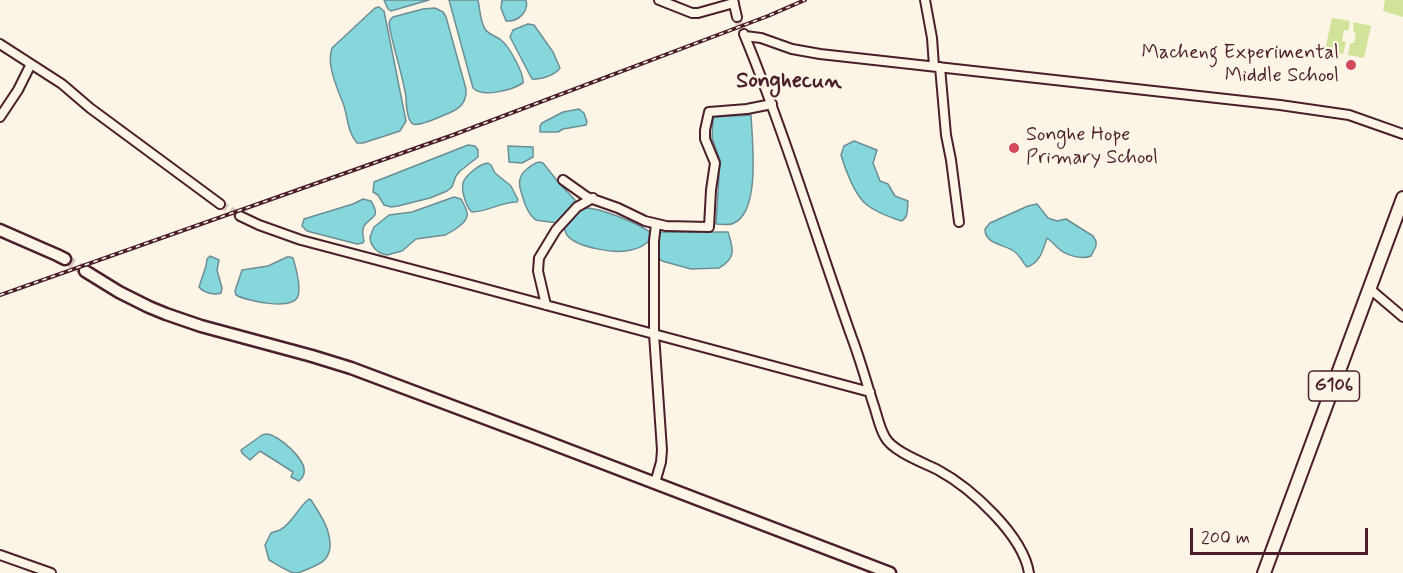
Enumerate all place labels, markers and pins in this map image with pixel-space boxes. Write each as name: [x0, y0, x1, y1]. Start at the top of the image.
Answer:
place label: Macheng Experimental Middle School: [1141, 42, 1339, 89]
marker: Macheng Experimental Middle School: [1344, 58, 1358, 72]
place label: Songhe Hope Primary School: [1026, 124, 1158, 171]
marker: Songhe Hope Primary School: [1007, 141, 1021, 155]

